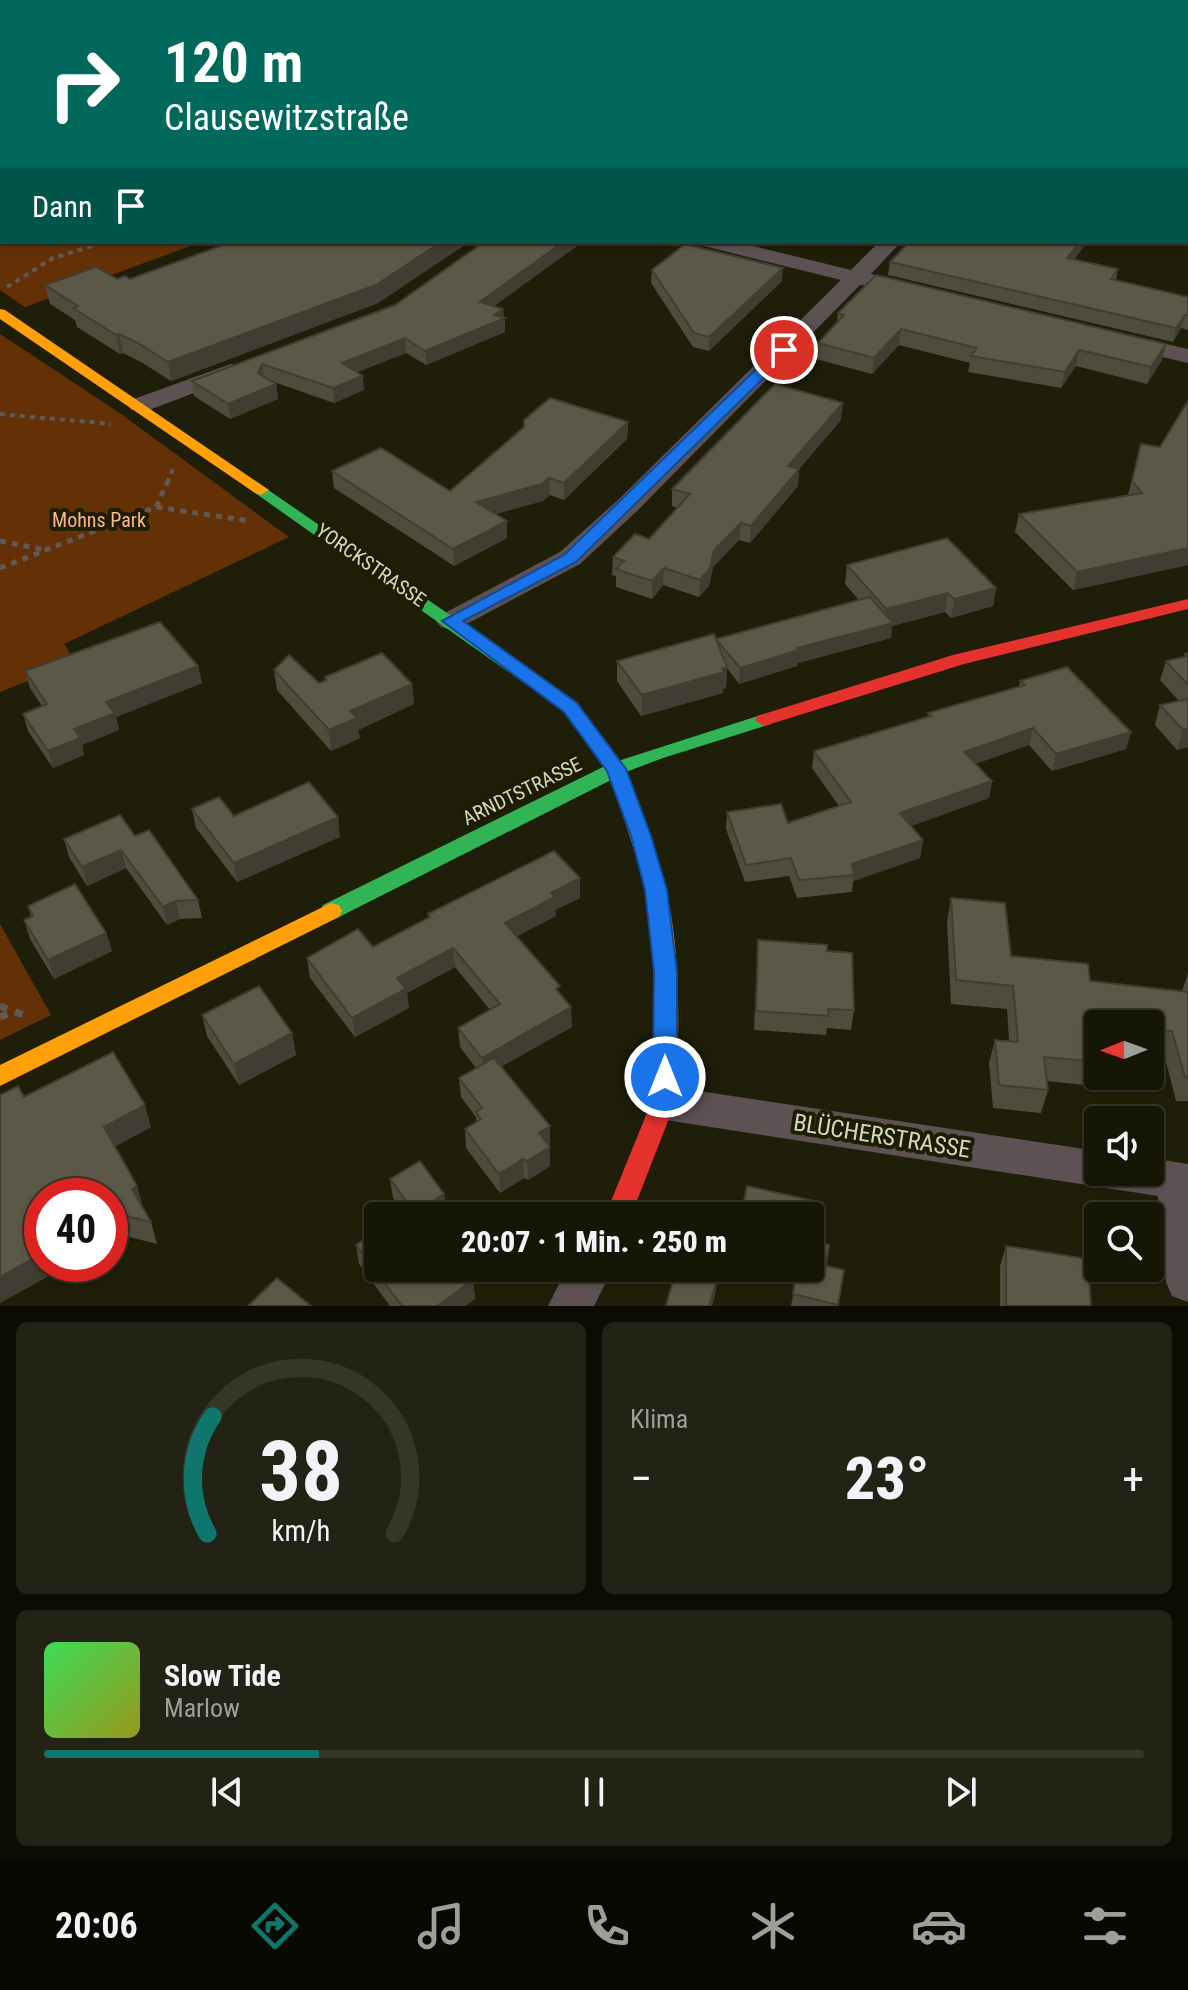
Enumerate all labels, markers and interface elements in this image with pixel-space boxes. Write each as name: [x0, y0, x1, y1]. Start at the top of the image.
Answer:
text: 120 m: [164, 30, 303, 96]
icon: right: [32, 32, 136, 136]
text: Clausewitzstraße: [164, 97, 409, 139]
icon: arrive: [109, 184, 153, 228]
text: Dann: [32, 189, 93, 224]
pin: [750, 316, 818, 384]
icon: arrive: [762, 328, 806, 372]
park label: Mohns Park: [52, 508, 146, 532]
street label: YORCKSTRASSE: [311, 518, 431, 612]
street label: ARNDTSTRASSE: [459, 752, 586, 830]
north arrow: [1084, 1010, 1164, 1090]
map controls: [1084, 1010, 1164, 1282]
position arrow: [623, 1035, 707, 1119]
button: sound: [1084, 1106, 1164, 1186]
street label: BLÜCHERSTRASSE: [791, 1108, 973, 1164]
speed limit sign: 40: [24, 1178, 128, 1282]
button: search: [1084, 1202, 1164, 1282]
text: 20:07 · 1 Min. · 250 m: [461, 1224, 727, 1259]
text: Klima: [630, 1404, 688, 1434]
text: 38: [259, 1423, 343, 1520]
text: 23°: [845, 1443, 929, 1514]
text: −: [630, 1453, 652, 1505]
text: +: [1122, 1453, 1144, 1505]
text: km/h: [272, 1514, 330, 1548]
text: Slow Tide: [164, 1658, 281, 1693]
text: Marlow: [164, 1693, 240, 1723]
icon: previous: [205, 1770, 249, 1814]
icon: pause: [572, 1770, 616, 1814]
icon: next: [939, 1770, 983, 1814]
icon: directions: [247, 1898, 303, 1954]
icon: music: [413, 1898, 469, 1954]
icon: phone: [579, 1898, 635, 1954]
icon: climate: [745, 1898, 801, 1954]
icon: car: [911, 1898, 967, 1954]
icon: filters: [1077, 1898, 1133, 1954]
text: 20:06: [55, 1905, 138, 1947]

